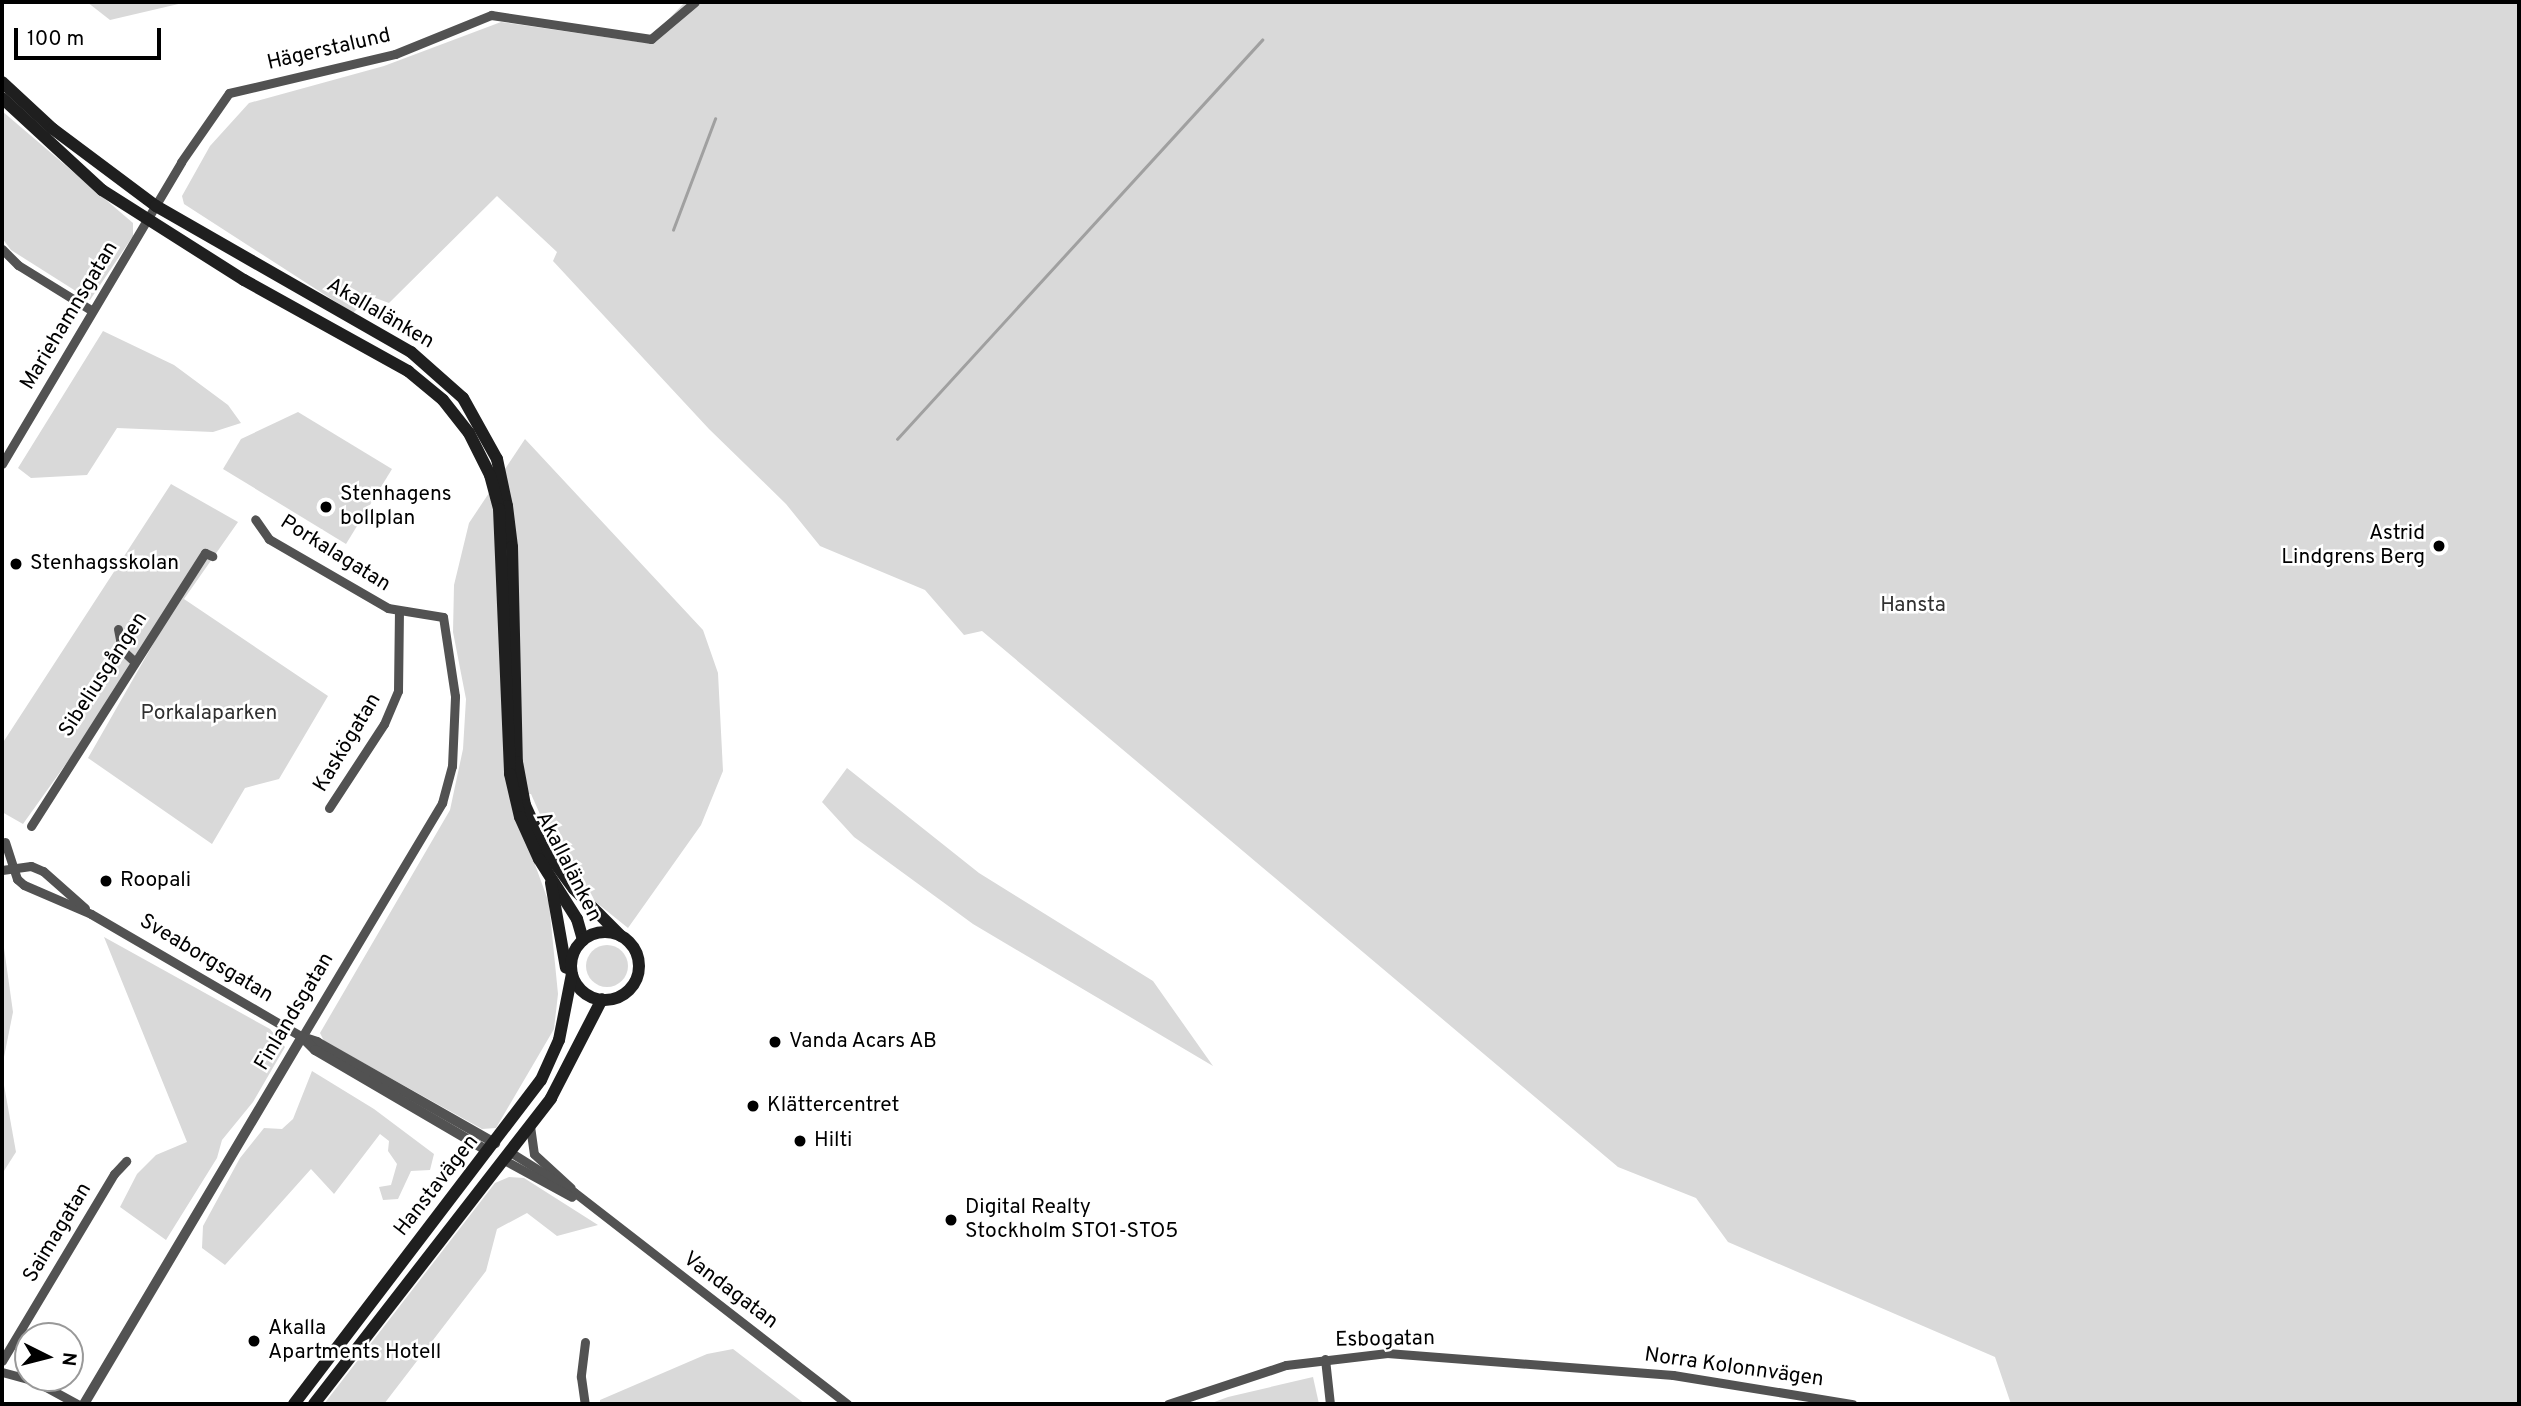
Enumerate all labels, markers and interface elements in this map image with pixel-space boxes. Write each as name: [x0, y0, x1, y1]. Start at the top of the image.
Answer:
scale bar: [18, 14, 164, 58]
street label: Hägerstalund: [265, 24, 393, 76]
text: 100 m: [27, 26, 84, 53]
street label: Mariehamnsgatan: [16, 237, 124, 395]
street label: Akallalänken: [322, 273, 438, 355]
place label: Stenhagens bollplan: [340, 482, 452, 532]
marker: Stenhagens bollplan: [318, 499, 334, 515]
street label: Porkalagatan: [275, 510, 395, 598]
place label: Astrid Lindgrens Berg: [2281, 521, 2425, 571]
marker: Astrid Lindgrens Berg: [2431, 538, 2447, 554]
place label: Stenhagsskolan: [30, 551, 179, 577]
marker: Stenhagsskolan: [8, 556, 24, 572]
park label: Hansta: [1880, 593, 1946, 619]
street label: Sibeliusgången: [54, 608, 154, 742]
street label: Kaskögatan: [309, 689, 387, 797]
park label: Porkalaparken: [141, 701, 277, 727]
street label: Akallalänken: [529, 808, 607, 926]
place label: Roopali: [120, 868, 191, 894]
marker: Roopali: [98, 873, 114, 889]
street label: Sveaborgsgatan: [135, 909, 277, 1009]
street label: Finlandsgatan: [250, 949, 340, 1075]
place label: Vanda Acars AB: [789, 1029, 938, 1055]
marker: Vanda Acars AB: [767, 1034, 783, 1050]
place label: Klättercentret: [767, 1093, 899, 1119]
marker: Klättercentret: [745, 1098, 761, 1114]
place label: Hilti: [814, 1128, 852, 1154]
street label: Hanstavägen: [390, 1130, 484, 1242]
marker: Hilti: [792, 1133, 808, 1149]
street label: Saimagatan: [18, 1179, 98, 1287]
place label: Digital Realty Stockholm STO1-STO5: [965, 1195, 1178, 1245]
marker: Digital Realty Stockholm STO1-STO5: [943, 1212, 959, 1228]
street label: Vandagatan: [678, 1247, 782, 1335]
place label: Akalla Apartments Hotell: [268, 1316, 441, 1366]
north arrow: [14, 1322, 84, 1392]
street label: Esbogatan: [1335, 1327, 1435, 1353]
marker: Akalla Apartments Hotell: [246, 1333, 262, 1349]
street label: Norra Kolonnvägen: [1643, 1343, 1825, 1393]
text: N: [55, 1351, 81, 1367]

